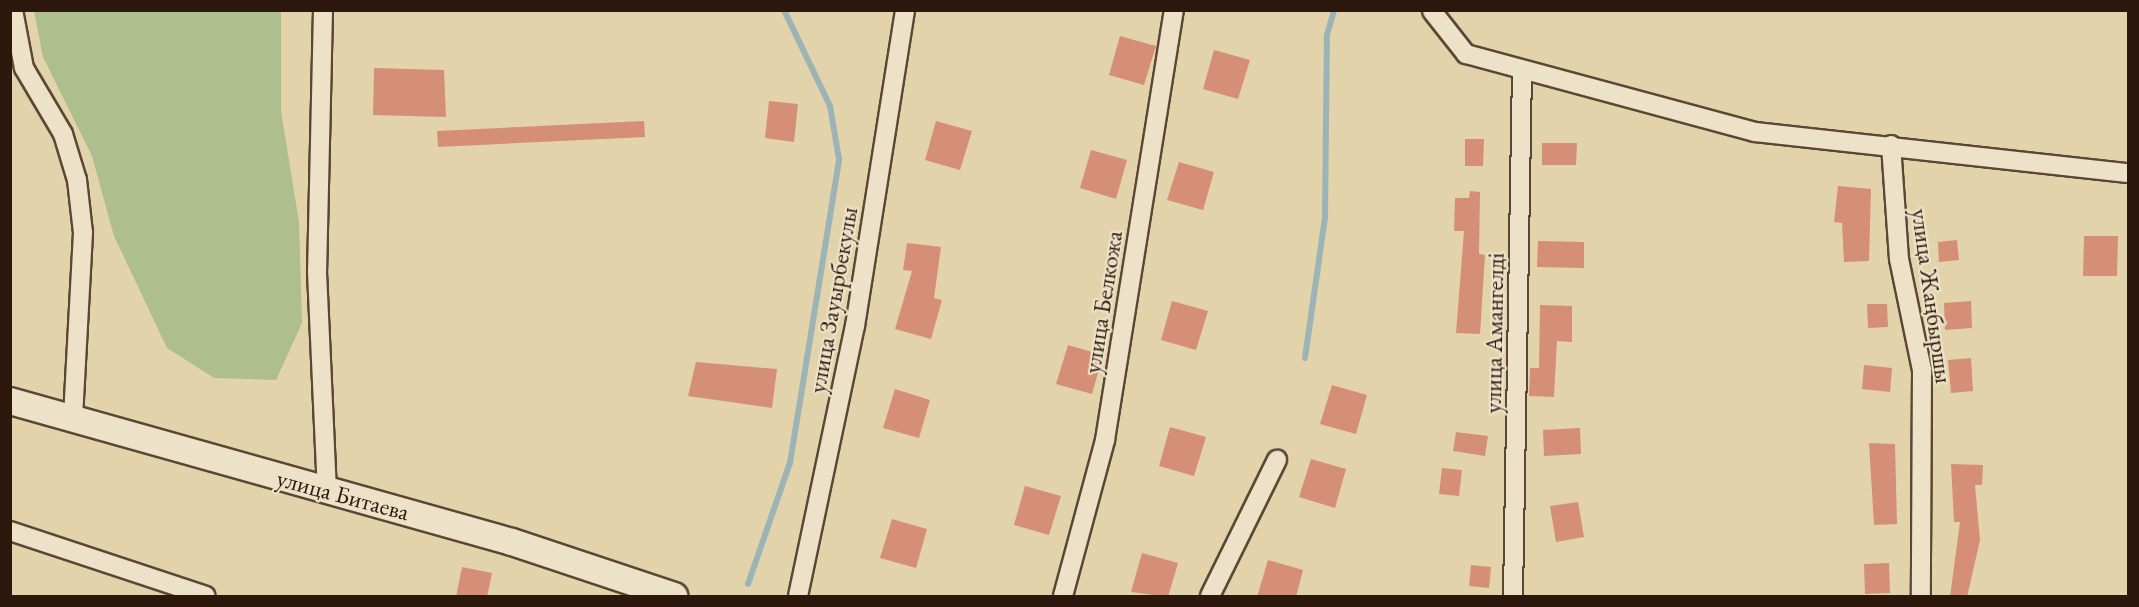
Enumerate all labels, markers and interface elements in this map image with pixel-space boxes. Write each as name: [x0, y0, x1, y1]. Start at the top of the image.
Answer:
street label: улица Зауырбекулы: [802, 205, 864, 395]
street label: улица Жаңбыршы: [1905, 207, 1959, 385]
street label: улица Белкожа: [1078, 229, 1128, 375]
street label: улица Амангелді: [1478, 252, 1510, 414]
street label: улица Битаева: [274, 463, 412, 527]

